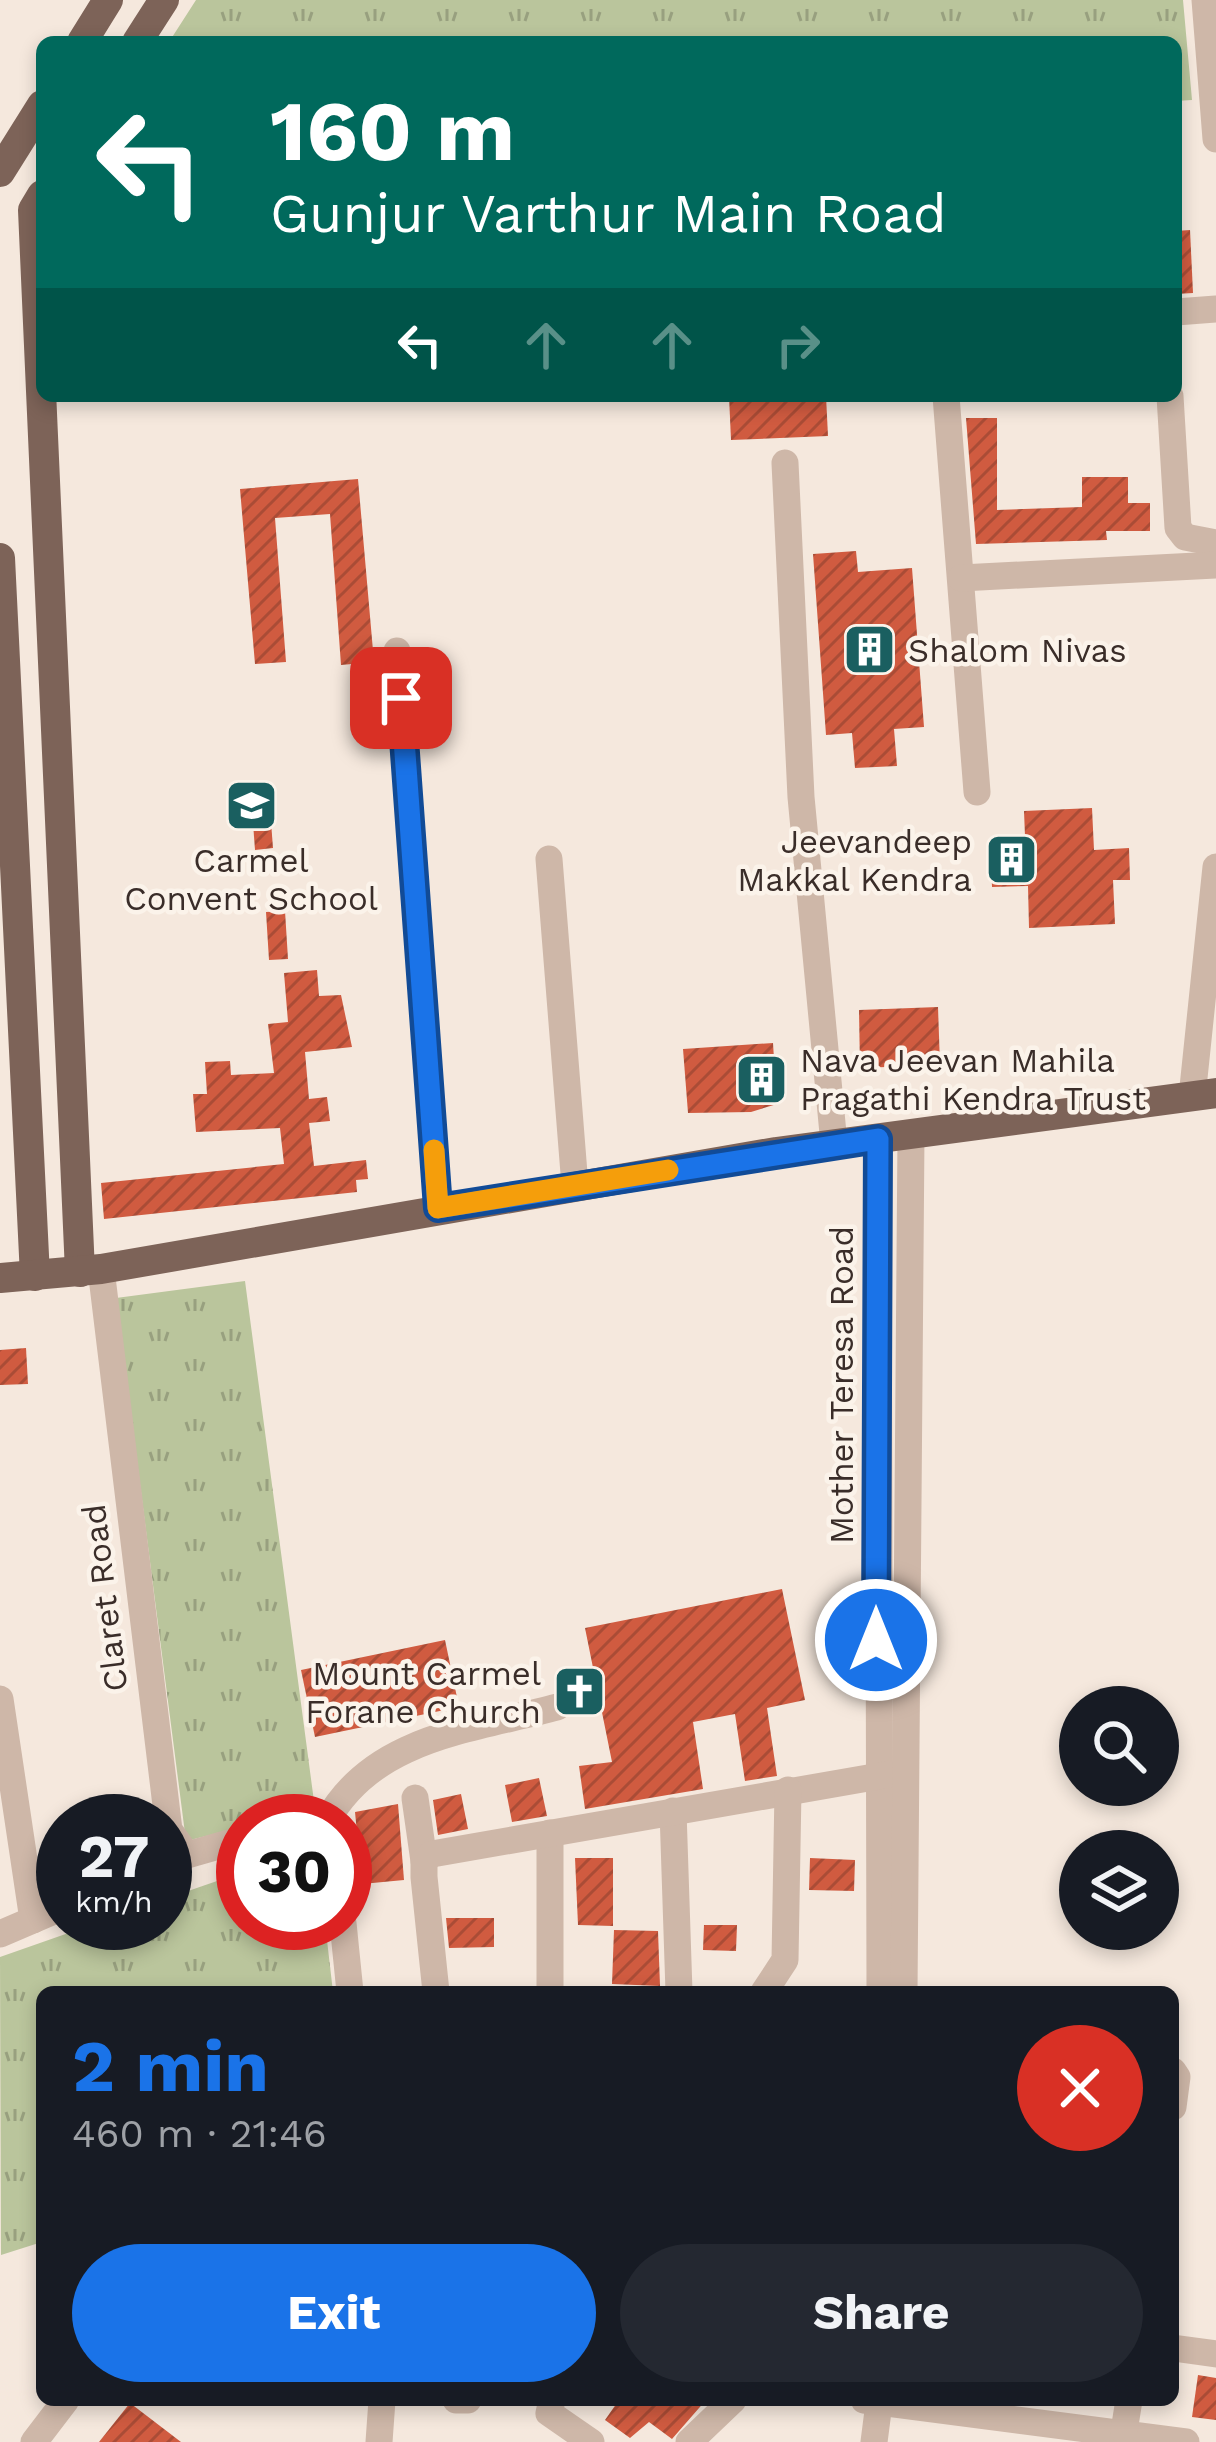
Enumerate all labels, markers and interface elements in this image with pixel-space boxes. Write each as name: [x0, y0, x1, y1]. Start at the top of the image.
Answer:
text: 160 m: [270, 82, 515, 180]
icon: left: [72, 84, 228, 240]
text: Gunjur Varthur Main Road: [270, 182, 947, 245]
icon: left: [387, 312, 453, 378]
icon: ahead: [513, 312, 579, 378]
icon: ahead: [639, 312, 705, 378]
icon: right: [765, 312, 831, 378]
building icon: Shalom Nivas: [841, 622, 897, 678]
place label: Shalom Nivas: [908, 631, 1127, 670]
pin: [350, 647, 452, 749]
icon: arrive: [368, 665, 434, 731]
school or university icon: Carmel Convent School: [223, 778, 279, 834]
place label: Jeevandeep Makkal Kendra: [737, 822, 972, 899]
building icon: Jeevandeep Makkal Kendra: [983, 832, 1039, 888]
place label: Carmel Convent School: [124, 841, 378, 918]
place label: Nava Jeevan Mahila Pragathi Kendra Trust: [800, 1041, 1146, 1118]
building icon: Nava Jeevan Mahila Pragathi Kendra Trust: [733, 1051, 789, 1107]
street label: Mother Teresa Road: [822, 1226, 861, 1544]
street label: Claret Road: [74, 1502, 135, 1694]
position arrow: [813, 1577, 939, 1703]
place label: Mount Carmel Forane Church: [305, 1654, 541, 1731]
church icon: Mount Carmel Forane Church: [552, 1664, 608, 1720]
map controls: [1059, 1686, 1179, 1950]
button: search: [1059, 1686, 1179, 1806]
speed limit sign: 30: [216, 1794, 372, 1950]
text: 27: [78, 1821, 150, 1892]
button: layers: [1059, 1830, 1179, 1950]
text: km/h: [75, 1884, 153, 1919]
text: 2 min: [72, 2024, 269, 2108]
button: close: [1017, 2025, 1143, 2151]
text: 460 m · 21:46: [72, 2111, 327, 2156]
button: Exit: [72, 2244, 596, 2382]
button: Share: [620, 2244, 1143, 2382]

